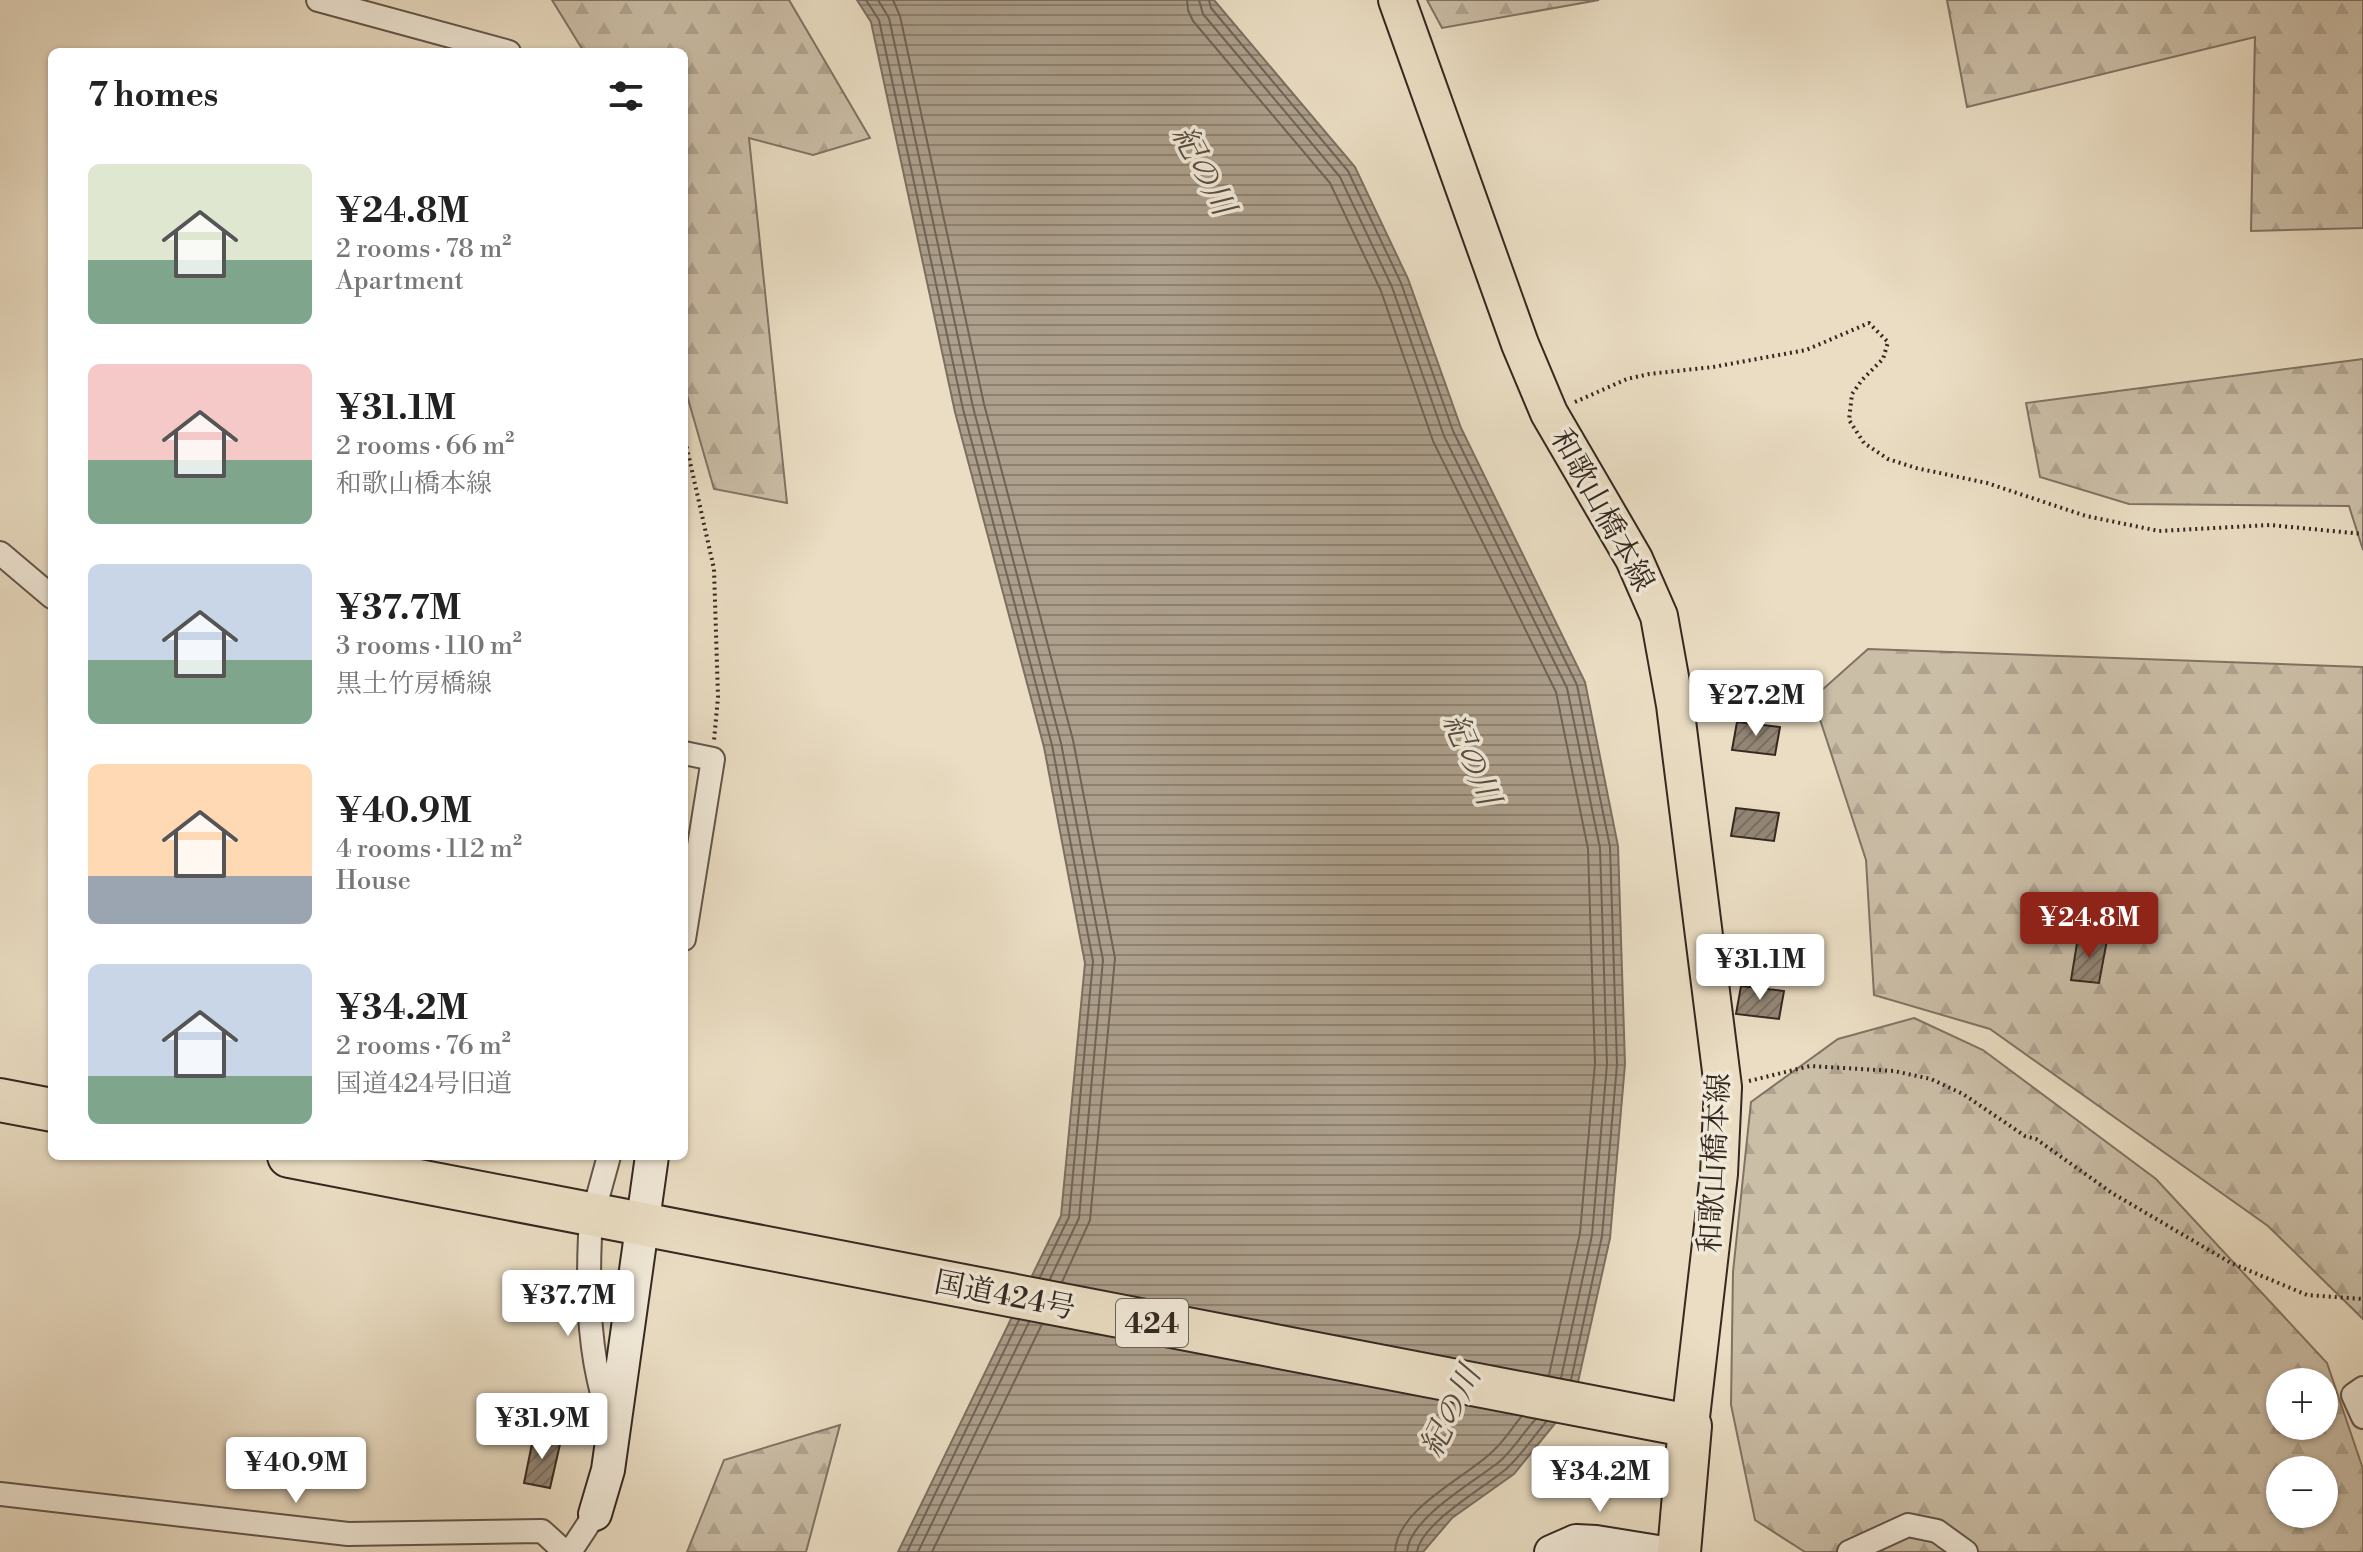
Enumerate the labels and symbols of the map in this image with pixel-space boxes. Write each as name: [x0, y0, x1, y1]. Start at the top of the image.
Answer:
water label: 紀の川: [1163, 119, 1245, 225]
street label: 和歌山橋本線: [1542, 423, 1662, 598]
pin: ¥27.2M: [1691, 670, 1821, 738]
water label: 紀の川: [1434, 707, 1509, 814]
pin: ¥24.8M: [2024, 892, 2154, 960]
pin: ¥31.1M: [1695, 934, 1825, 1002]
street label: 和歌山橋本線: [1691, 1072, 1739, 1254]
street label: 国道424号: [931, 1264, 1079, 1328]
pin: ¥37.7M: [503, 1270, 633, 1338]
road number: 424: [1116, 1299, 1188, 1347]
water label: 紀の川: [1412, 1357, 1491, 1463]
pin: ¥31.9M: [477, 1393, 607, 1461]
pin: ¥40.9M: [231, 1437, 361, 1505]
pin: ¥34.2M: [1535, 1446, 1665, 1514]

